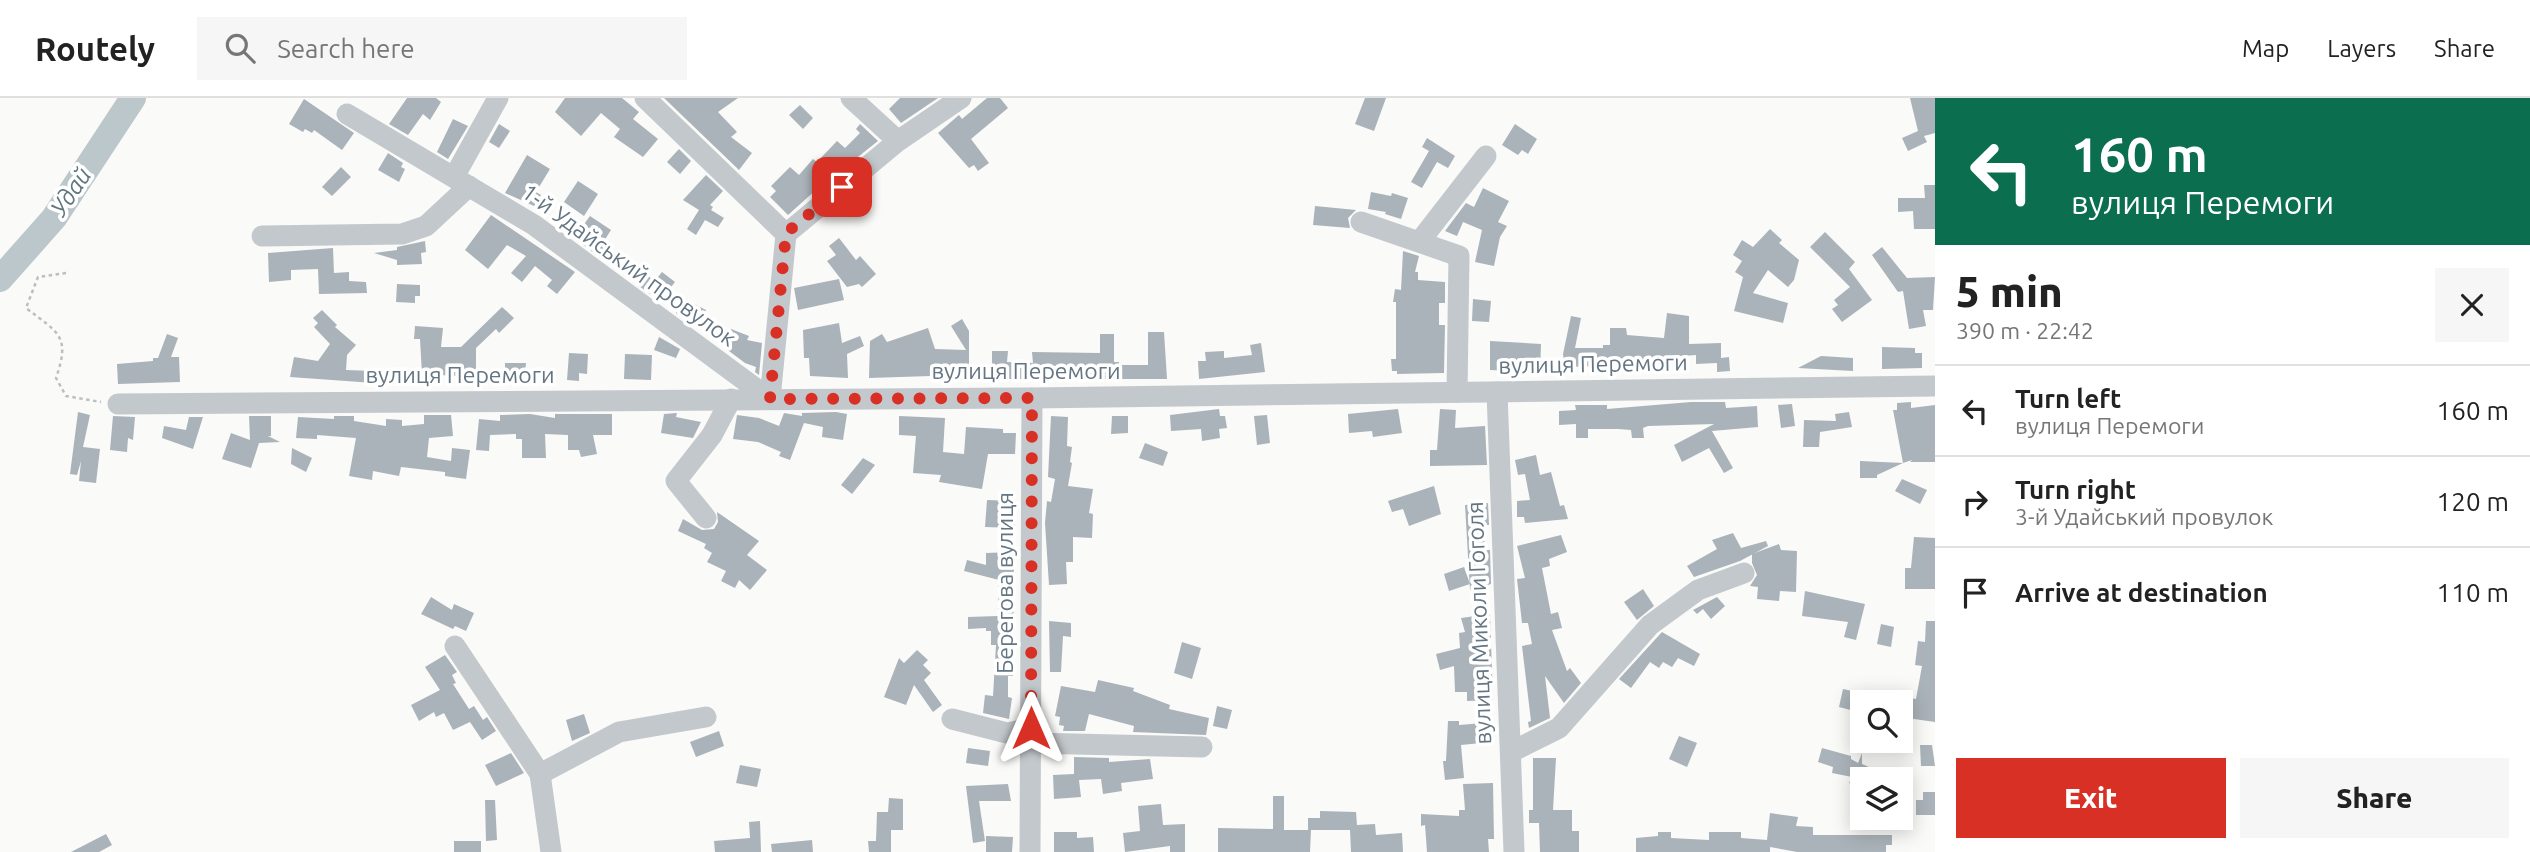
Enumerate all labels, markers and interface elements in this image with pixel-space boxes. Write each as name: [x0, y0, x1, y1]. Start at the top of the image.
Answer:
search box: [197, 17, 687, 80]
icon: search: [221, 29, 259, 67]
text: Routely: [35, 30, 155, 67]
text: Search here: [277, 34, 415, 63]
text: Map: [2242, 35, 2289, 62]
text: Layers: [2327, 35, 2396, 62]
text: Share: [2434, 35, 2495, 62]
icon: left: [1956, 126, 2047, 217]
text: 160 m: [2071, 126, 2208, 181]
pin: [812, 157, 872, 217]
water label: Удай: [44, 163, 96, 222]
icon: arrive: [823, 168, 861, 206]
street label: 1-й Удайський провулок: [517, 179, 741, 351]
text: вулиця Перемоги: [2071, 184, 2334, 220]
text: 5 min: [1956, 268, 2063, 315]
button: close: [2435, 268, 2509, 342]
text: 390 m · 22:42: [1956, 318, 2094, 343]
street label: вулиця Перемоги: [1498, 349, 1688, 378]
street label: вулиця Перемоги: [931, 358, 1121, 383]
street label: вулиця Перемоги: [365, 362, 555, 387]
text: Turn left: [2015, 384, 2121, 413]
icon: left: [1956, 392, 1994, 430]
text: 160 m: [2437, 396, 2509, 425]
text: вулиця Перемоги: [2015, 413, 2204, 438]
text: Turn right: [2015, 475, 2136, 504]
icon: right: [1956, 483, 1994, 521]
text: 120 m: [2437, 487, 2509, 516]
street label: Берегова вулиця: [992, 492, 1017, 674]
street label: вулиця Миколи Гоголя: [1462, 501, 1495, 745]
text: 3-й Удайський провулок: [2015, 504, 2273, 529]
icon: arrive: [1956, 574, 1994, 612]
text: Arrive at destination: [2015, 578, 2268, 607]
text: 110 m: [2437, 578, 2509, 607]
map controls: [1850, 690, 1913, 830]
button: search: [1850, 690, 1913, 753]
position arrow: [994, 691, 1068, 765]
button: Exit: [1956, 758, 2226, 838]
button: Share: [2240, 758, 2509, 838]
button: layers: [1850, 767, 1913, 830]

